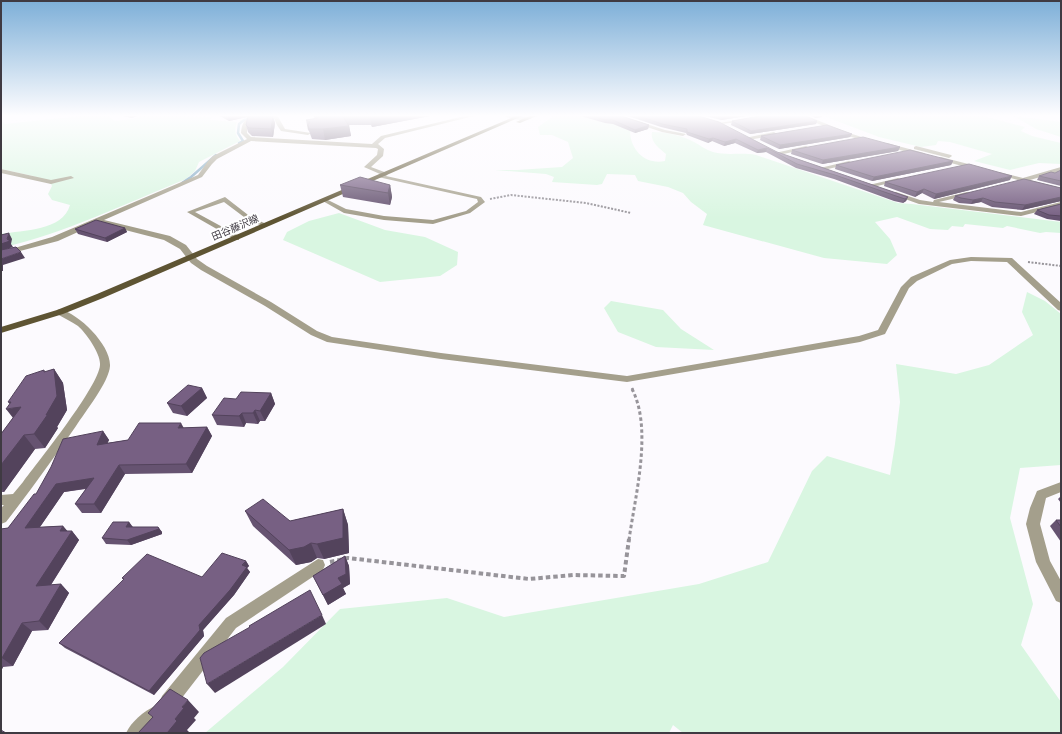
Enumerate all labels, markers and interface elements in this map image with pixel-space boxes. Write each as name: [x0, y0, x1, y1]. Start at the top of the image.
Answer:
street label: 田谷藤沢線: [210, 212, 260, 242]

